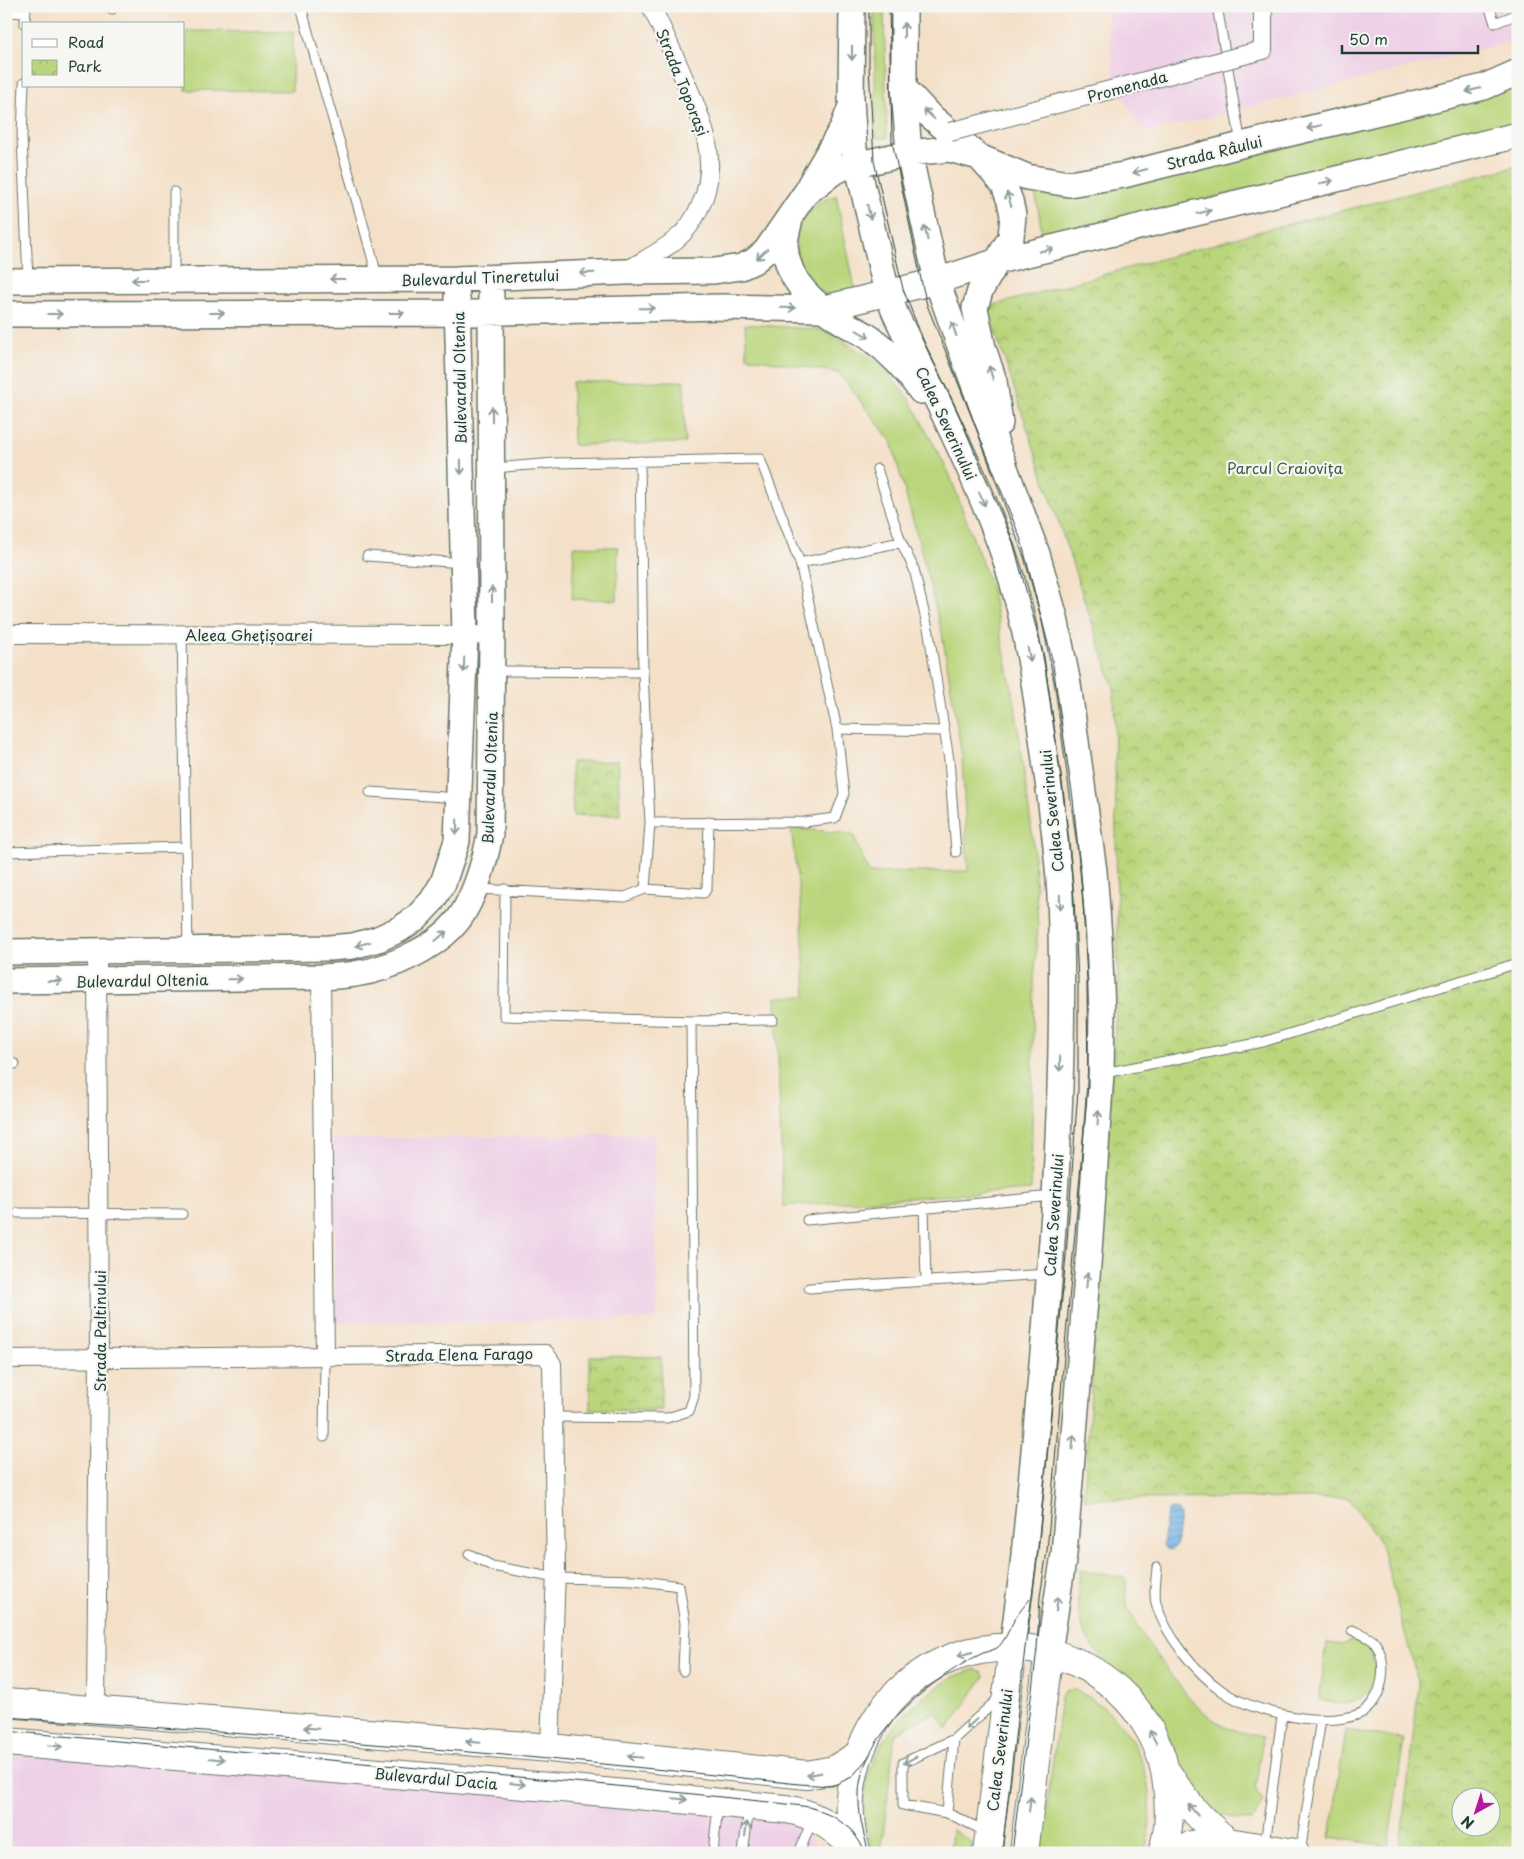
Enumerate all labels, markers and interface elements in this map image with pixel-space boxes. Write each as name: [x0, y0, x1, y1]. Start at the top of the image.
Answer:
legend: [22, 22, 185, 88]
one-way arrow: [899, 22, 909, 38]
scale bar: [1342, 22, 1478, 54]
street label: Strada Toporași: [651, 25, 715, 139]
text: 50 m: [1349, 27, 1388, 50]
text: Road: [68, 30, 104, 53]
one-way arrow: [847, 44, 857, 60]
text: Park: [68, 54, 102, 77]
street label: Promenada: [1084, 64, 1170, 108]
one-way arrow: [1465, 86, 1481, 95]
one-way arrow: [923, 108, 935, 120]
one-way arrow: [1307, 123, 1323, 132]
street label: Strada Râului: [1164, 129, 1264, 175]
one-way arrow: [1132, 167, 1148, 176]
one-way arrow: [1318, 177, 1334, 186]
one-way arrow: [1003, 191, 1013, 207]
one-way arrow: [865, 204, 874, 220]
one-way arrow: [1195, 207, 1211, 216]
one-way arrow: [921, 225, 931, 241]
one-way arrow: [1037, 245, 1053, 254]
one-way arrow: [756, 248, 768, 260]
street label: Bulevardul Tineretului: [400, 263, 560, 291]
one-way arrow: [579, 269, 595, 278]
one-way arrow: [329, 274, 345, 284]
one-way arrow: [131, 275, 148, 285]
one-way arrow: [779, 303, 795, 313]
one-way arrow: [639, 304, 655, 313]
one-way arrow: [209, 308, 225, 318]
one-way arrow: [389, 308, 405, 318]
one-way arrow: [46, 309, 63, 319]
street label: Bulevardul Oltenia: [446, 311, 472, 445]
one-way arrow: [948, 321, 958, 337]
one-way arrow: [855, 329, 870, 339]
street label: Calea Severinului: [911, 362, 983, 484]
one-way arrow: [986, 366, 995, 381]
one-way arrow: [487, 407, 497, 423]
park label: Parcul Craiovița: [1227, 456, 1344, 479]
one-way arrow: [456, 459, 466, 475]
one-way arrow: [977, 491, 987, 506]
one-way arrow: [487, 587, 497, 603]
street label: Aleea Ghețișoarei: [185, 623, 313, 646]
one-way arrow: [1024, 646, 1034, 662]
one-way arrow: [459, 657, 468, 673]
street label: Bulevardul Oltenia: [475, 710, 503, 845]
street label: Calea Severinului: [1033, 749, 1069, 873]
one-way arrow: [452, 818, 462, 835]
one-way arrow: [1055, 894, 1065, 910]
one-way arrow: [434, 930, 447, 942]
one-way arrow: [355, 939, 371, 949]
street label: Bulevardul Oltenia: [75, 967, 209, 993]
one-way arrow: [227, 974, 243, 983]
one-way arrow: [47, 976, 63, 985]
one-way arrow: [1055, 1056, 1065, 1072]
one-way arrow: [1093, 1110, 1102, 1126]
street label: Calea Severinului: [1037, 1153, 1069, 1277]
street label: Strada Paltinului: [88, 1270, 111, 1392]
one-way arrow: [1082, 1272, 1092, 1288]
street label: Strada Elena Farago: [385, 1341, 533, 1367]
one-way arrow: [1069, 1434, 1078, 1450]
one-way arrow: [1052, 1596, 1062, 1612]
one-way arrow: [957, 1649, 973, 1659]
street label: Calea Severinului: [980, 1687, 1018, 1813]
one-way arrow: [964, 1718, 977, 1730]
one-way arrow: [303, 1724, 319, 1733]
one-way arrow: [1148, 1731, 1158, 1745]
one-way arrow: [465, 1737, 481, 1747]
one-way arrow: [47, 1741, 63, 1751]
one-way arrow: [627, 1753, 643, 1762]
one-way arrow: [209, 1755, 225, 1764]
one-way arrow: [903, 1755, 918, 1765]
street label: Bulevardul Dacia: [373, 1761, 500, 1795]
one-way arrow: [806, 1769, 822, 1779]
one-way arrow: [510, 1780, 526, 1789]
north arrow: [1452, 1786, 1502, 1836]
one-way arrow: [672, 1794, 688, 1803]
one-way arrow: [1025, 1797, 1035, 1813]
one-way arrow: [1187, 1803, 1199, 1816]
text: N: [1457, 1811, 1478, 1834]
one-way arrow: [741, 1821, 751, 1837]

